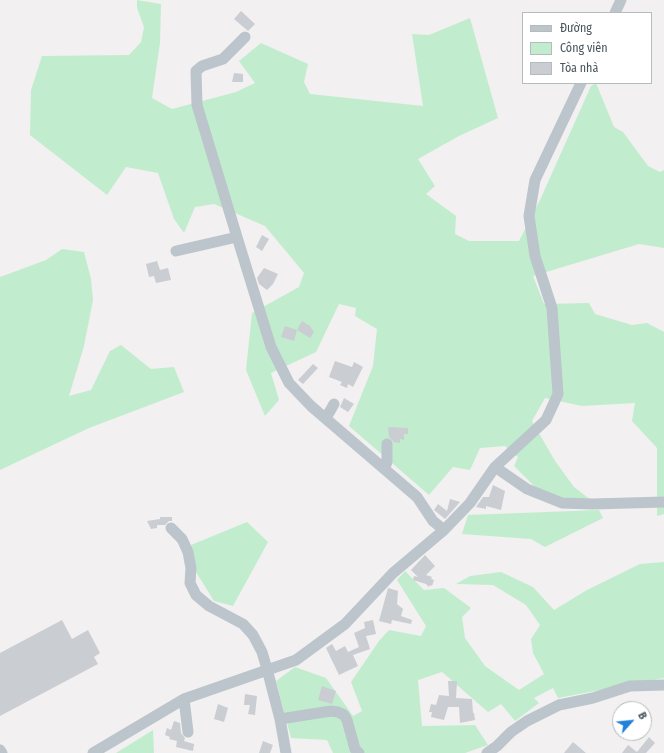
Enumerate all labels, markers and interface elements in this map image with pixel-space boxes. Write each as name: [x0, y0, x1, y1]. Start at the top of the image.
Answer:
legend: [522, 12, 652, 84]
text: Đường: [560, 21, 592, 35]
text: Công viên: [560, 41, 608, 55]
text: Tòa nhà: [560, 61, 598, 75]
north arrow: [612, 701, 652, 741]
text: B: [635, 710, 649, 721]

